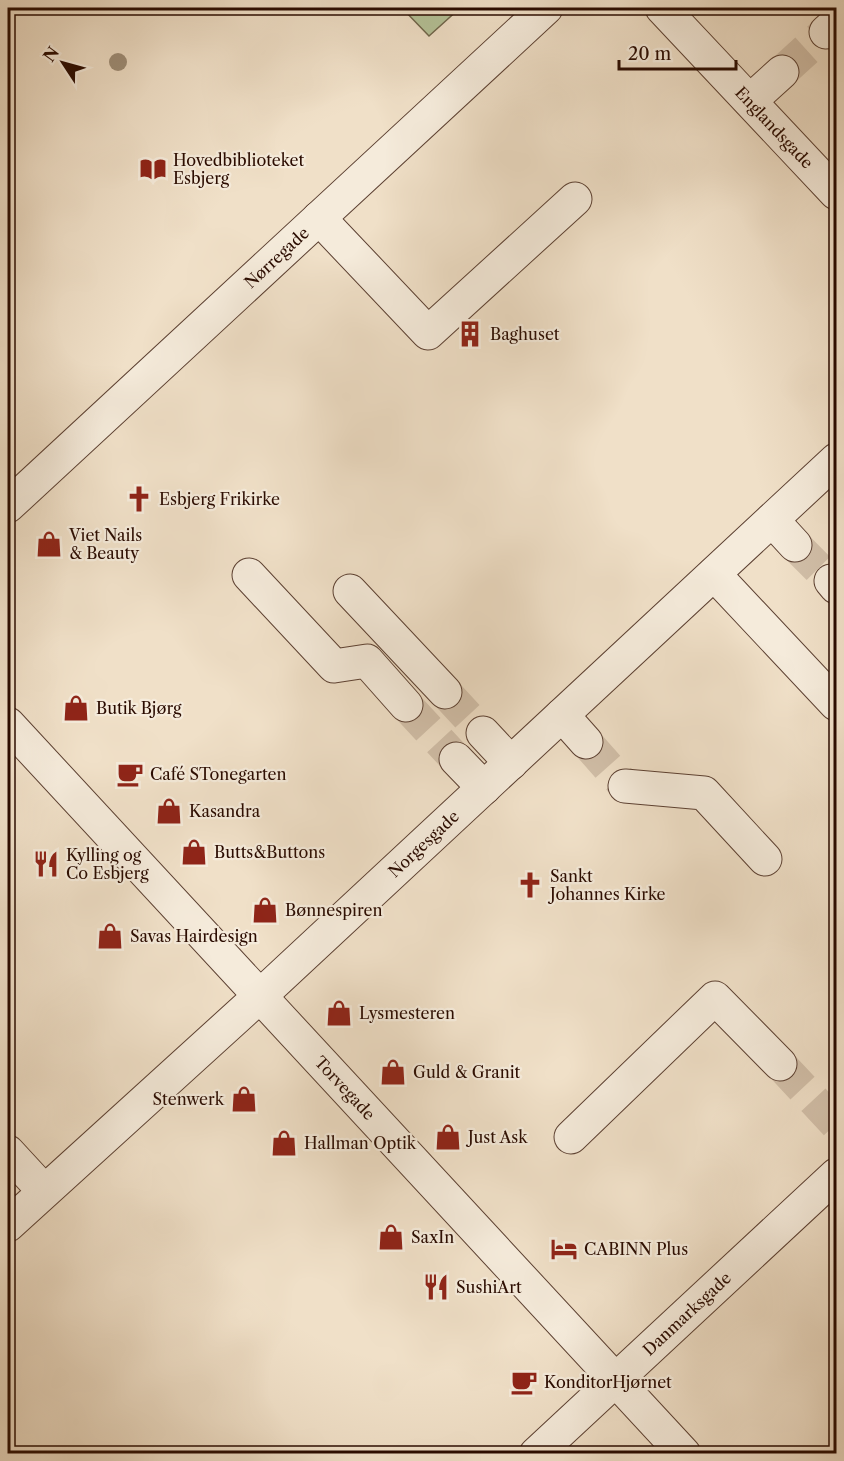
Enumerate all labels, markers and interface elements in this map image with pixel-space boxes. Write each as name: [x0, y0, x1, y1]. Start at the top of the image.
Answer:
north arrow: [33, 33, 93, 93]
scale bar: [619, 33, 736, 71]
text: N: [39, 43, 63, 66]
text: 20 m: [628, 43, 672, 65]
street label: Englandsgade: [731, 82, 818, 173]
place label: Hovedbiblioteket Esbjerg: [173, 150, 304, 188]
library icon: Hovedbiblioteket Esbjerg: [138, 154, 168, 184]
street label: Nørregade: [240, 223, 313, 292]
building icon: Baghuset: [455, 319, 485, 349]
place label: Baghuset: [490, 324, 560, 344]
church icon: Esbjerg Frikirke: [124, 484, 154, 514]
place label: Esbjerg Frikirke: [159, 489, 280, 509]
place label: Viet Nails & Beauty: [68, 525, 142, 563]
shop icon: Viet Nails & Beauty: [34, 529, 64, 559]
shop icon: Butik Bjørg: [61, 693, 91, 723]
place label: Butik Bjørg: [96, 698, 182, 718]
cafe icon: Café STonegarten: [115, 759, 145, 789]
place label: Café STonegarten: [150, 764, 287, 784]
shop icon: Kasandra: [154, 796, 184, 826]
place label: Kasandra: [189, 801, 261, 821]
street label: Norgesgade: [384, 806, 463, 881]
shop icon: Butts&Buttons: [179, 837, 209, 867]
place label: Butts&Buttons: [214, 842, 325, 862]
place label: Kylling og Co Esbjerg: [66, 845, 149, 883]
restaurant icon: Kylling og Co Esbjerg: [31, 849, 61, 879]
place label: Sankt Johannes Kirke: [547, 866, 666, 904]
church icon: Sankt Johannes Kirke: [515, 870, 545, 900]
shop icon: Bønnespiren: [250, 895, 280, 925]
place label: Bønnespiren: [285, 900, 382, 920]
shop icon: Savas Hairdesign: [95, 921, 125, 951]
place label: Savas Hairdesign: [130, 926, 258, 946]
shop icon: Lysmesteren: [324, 998, 354, 1028]
place label: Lysmesteren: [359, 1003, 455, 1023]
street label: Torvegade: [311, 1052, 379, 1124]
shop icon: Guld & Granit: [378, 1057, 408, 1087]
place label: Guld & Granit: [413, 1062, 521, 1082]
shop icon: Stenwerk: [229, 1084, 259, 1114]
place label: Stenwerk: [152, 1089, 225, 1109]
shop icon: Just Ask: [433, 1122, 463, 1152]
place label: Just Ask: [465, 1127, 528, 1147]
shop icon: Hallman Optik: [269, 1128, 299, 1158]
place label: Hallman Optik: [304, 1133, 417, 1153]
shop icon: SaxIn: [376, 1222, 406, 1252]
place label: SaxIn: [411, 1227, 454, 1247]
hotel icon: CABINN Plus: [549, 1234, 579, 1264]
place label: CABINN Plus: [584, 1239, 688, 1259]
street label: Danmarksgade: [639, 1268, 735, 1360]
restaurant icon: SushiArt: [421, 1272, 451, 1302]
place label: SushiArt: [456, 1277, 522, 1297]
cafe icon: KonditorHjørnet: [509, 1367, 539, 1397]
place label: KonditorHjørnet: [544, 1372, 672, 1392]

